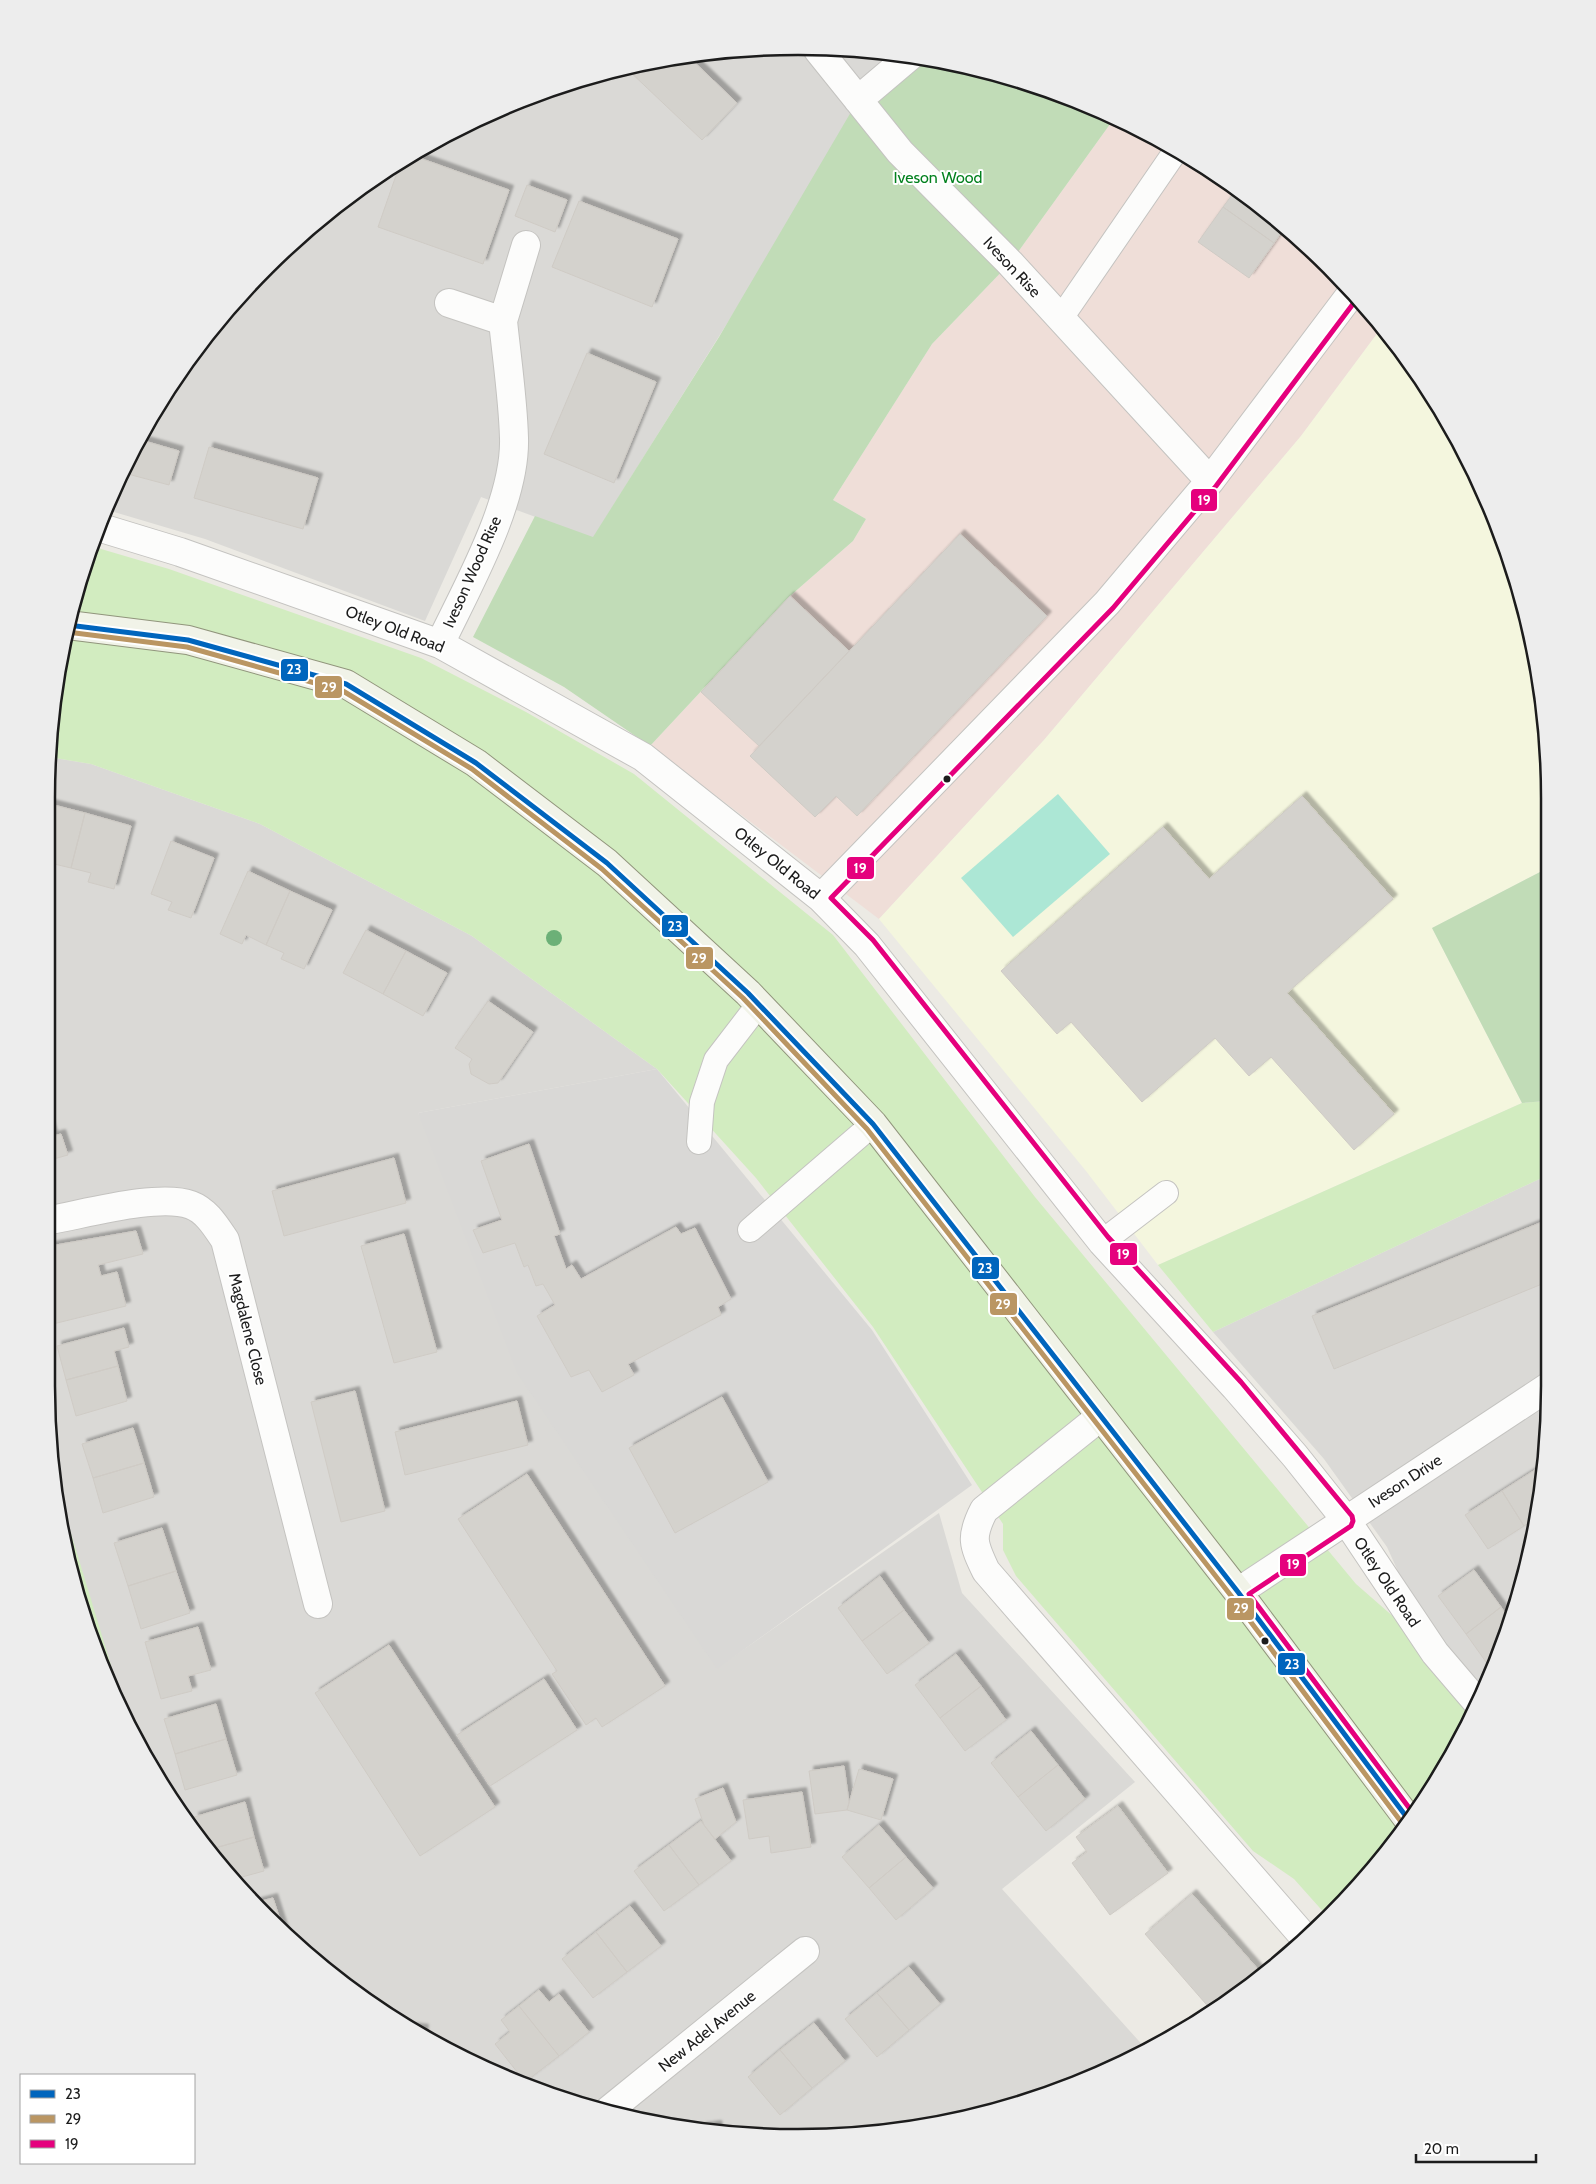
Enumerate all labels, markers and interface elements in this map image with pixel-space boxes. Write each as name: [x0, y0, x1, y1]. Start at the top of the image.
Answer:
park label: Iveson Wood: [894, 168, 982, 187]
street label: Iveson Rise: [979, 233, 1045, 301]
line badge: 19: [1190, 488, 1218, 512]
text: 19: [1197, 491, 1211, 509]
street label: Iveson Wood Rise: [439, 513, 505, 631]
street label: Otley Old Road: [343, 601, 447, 657]
line badge: 23: [280, 658, 309, 682]
text: 23: [287, 660, 301, 678]
line badge: 29: [314, 675, 343, 699]
text: 29: [321, 678, 337, 696]
unlabelled marker: [942, 774, 952, 784]
street label: Otley Old Road: [730, 823, 824, 903]
line badge: 19: [846, 856, 875, 880]
text: 19: [853, 859, 867, 877]
line badge: 23: [661, 914, 689, 938]
text: 23: [668, 917, 682, 935]
line badge: 29: [685, 946, 714, 970]
text: 29: [691, 949, 707, 967]
line badge: 19: [1109, 1242, 1138, 1266]
text: 19: [1116, 1245, 1130, 1263]
line badge: 23: [971, 1256, 1000, 1280]
text: 23: [978, 1259, 992, 1277]
street label: Magdalene Close: [225, 1271, 271, 1387]
line badge: 29: [989, 1292, 1018, 1316]
text: 29: [995, 1295, 1011, 1313]
street label: Iveson Drive: [1365, 1450, 1445, 1512]
street label: Otley Old Road: [1350, 1533, 1424, 1631]
line badge: 19: [1279, 1553, 1307, 1577]
text: 19: [1286, 1555, 1300, 1573]
line badge: 29: [1226, 1597, 1255, 1621]
text: 29: [1233, 1599, 1249, 1617]
unlabelled marker: [1260, 1636, 1270, 1646]
line badge: 23: [1277, 1652, 1306, 1676]
text: 23: [1285, 1655, 1299, 1673]
street label: New Adel Avenue: [655, 1986, 759, 2076]
legend: [20, 2074, 195, 2164]
text: 23: [65, 2085, 81, 2103]
text: 29: [65, 2110, 81, 2128]
scale bar: [1416, 2132, 1536, 2164]
text: 19: [65, 2135, 78, 2153]
text: 20 m: [1424, 2140, 1459, 2158]

